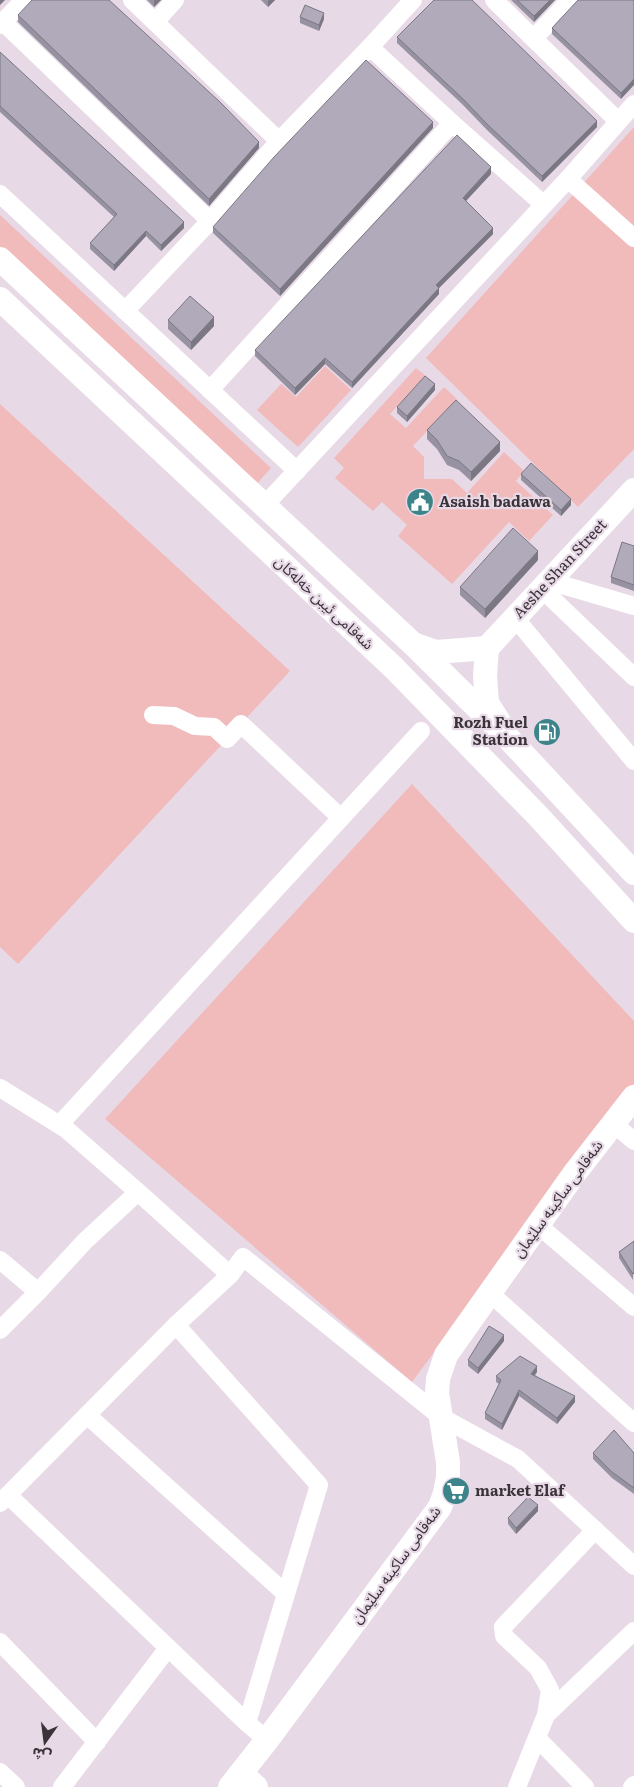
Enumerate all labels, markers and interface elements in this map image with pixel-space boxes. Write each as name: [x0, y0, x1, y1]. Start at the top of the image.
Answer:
public building icon: Asaish badawa: [405, 487, 435, 517]
place label: Asaish badawa: [439, 489, 551, 512]
street label: Aeshe Shan Street: [507, 513, 611, 623]
street label: شەقامی ئیبن خەلەکان: [270, 550, 380, 654]
place label: Rozh Fuel Station: [453, 710, 529, 750]
fuel station icon: Rozh Fuel Station: [532, 717, 562, 747]
street label: شەقامی ساکینە سلێمان: [506, 1134, 608, 1262]
supermarket icon: market Elaf: [441, 1476, 471, 1506]
place label: market Elaf: [475, 1478, 566, 1501]
street label: شەقامی ساکینە سلێمان: [344, 1500, 446, 1628]
north arrow: [20, 1717, 70, 1767]
text: ش: [30, 1744, 53, 1768]

